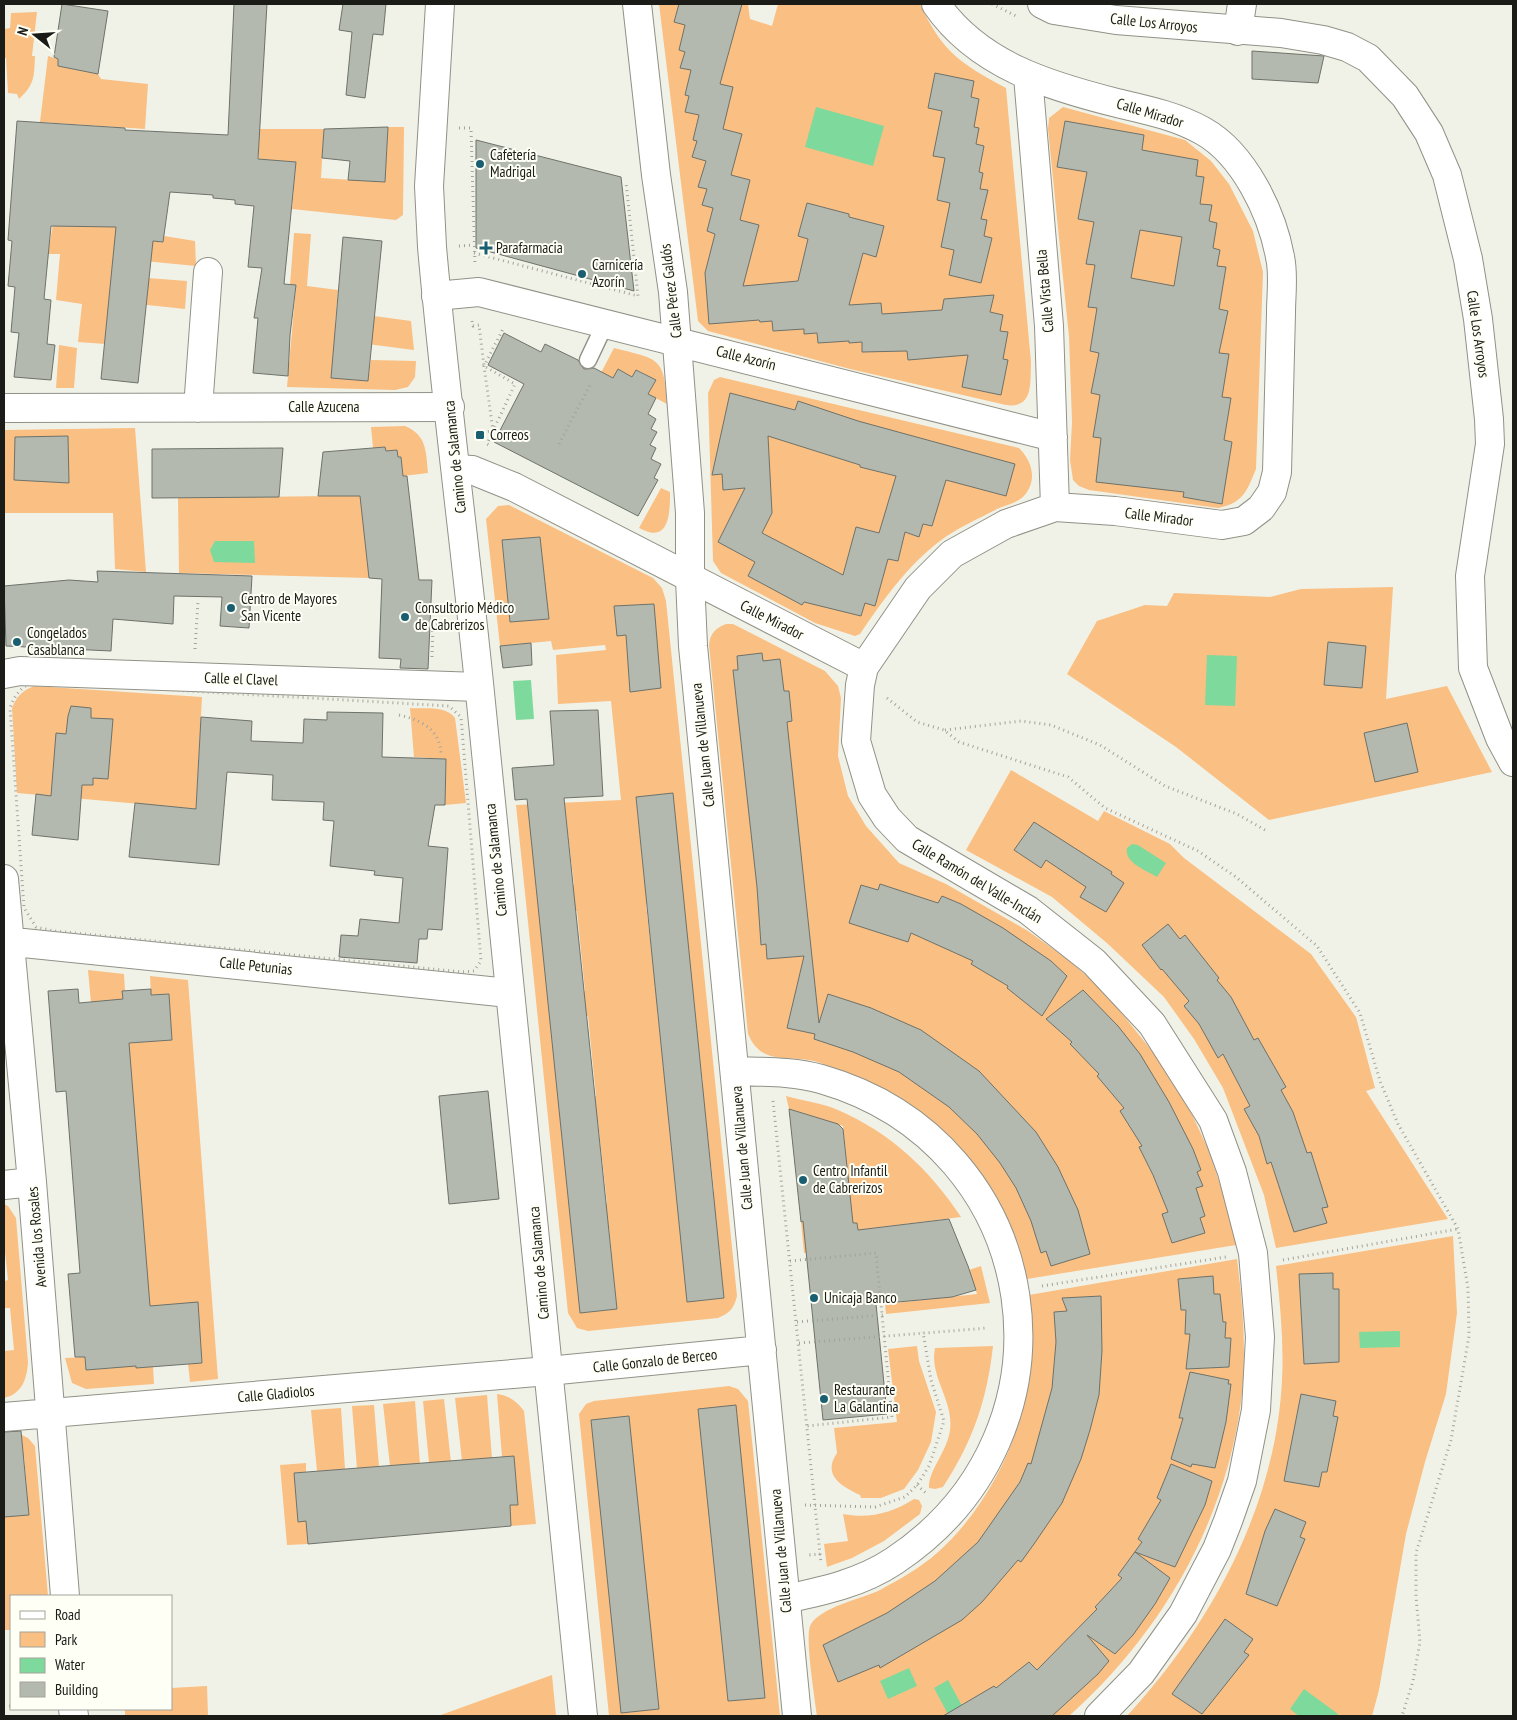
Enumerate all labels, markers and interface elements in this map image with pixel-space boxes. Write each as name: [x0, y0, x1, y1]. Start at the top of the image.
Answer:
street label: Calle Los Arroyos: [1109, 8, 1199, 37]
north arrow: [10, 10, 60, 60]
text: N: [13, 25, 32, 37]
street label: Calle Mirador: [1114, 93, 1187, 132]
place label: Cafetería Madrigal: [490, 145, 536, 181]
marker: Cafetería Madrigal: [474, 158, 486, 170]
place label: Parafarmacia: [496, 238, 563, 257]
marker: Parafarmacia: [480, 242, 492, 254]
street label: Calle Pérez Galdós: [655, 243, 686, 339]
street label: Calle Vista Bella: [1031, 249, 1058, 333]
place label: Carnicería Azorín: [592, 255, 643, 291]
marker: Carnicería Azorín: [576, 268, 588, 280]
street label: Calle Los Arroyos: [1463, 289, 1494, 379]
street label: Calle Azorín: [714, 341, 778, 374]
street label: Calle Azucena: [288, 397, 360, 416]
street label: Camino de Salamanca: [439, 400, 470, 514]
place label: Correos: [490, 425, 529, 444]
marker: Correos: [474, 429, 486, 441]
street label: Calle Mirador: [1124, 503, 1195, 530]
place label: Centro de Mayores San Vicente: [241, 589, 337, 625]
street label: Calle Mirador: [737, 595, 808, 644]
place label: Consultorio Médico de Cabrerizos: [415, 598, 514, 634]
marker: Centro de Mayores San Vicente: [225, 602, 237, 614]
marker: Consultorio Médico de Cabrerizos: [399, 611, 411, 623]
place label: Congelados Casablanca: [27, 623, 87, 659]
marker: Congelados Casablanca: [11, 636, 23, 648]
street label: Calle el Clavel: [204, 668, 279, 689]
street label: Calle Juan de Villanueva: [687, 682, 718, 808]
street label: Camino de Salamanca: [480, 803, 511, 917]
street label: Calle Ramón del Valle-Inclán: [909, 834, 1046, 927]
street label: Calle Petunias: [219, 952, 293, 979]
street label: Calle Juan de Villanueva: [727, 1085, 756, 1211]
place label: Centro Infantil de Cabrerizos: [813, 1161, 888, 1197]
marker: Centro Infantil de Cabrerizos: [797, 1174, 809, 1186]
street label: Avenida los Rosales: [23, 1186, 50, 1288]
street label: Camino de Salamanca: [524, 1206, 553, 1320]
place label: Unicaja Banco: [824, 1288, 897, 1307]
marker: Unicaja Banco: [808, 1292, 820, 1304]
street label: Calle Gonzalo de Berceo: [592, 1345, 718, 1376]
place label: Restaurante La Galantina: [834, 1380, 899, 1416]
street label: Calle Gladiolos: [237, 1381, 315, 1406]
marker: Restaurante La Galantina: [818, 1393, 830, 1405]
street label: Calle Juan de Villanueva: [766, 1488, 795, 1614]
legend: [10, 1595, 172, 1710]
text: Road: [55, 1605, 81, 1624]
text: Park: [55, 1630, 77, 1649]
text: Water: [55, 1655, 86, 1674]
text: Building: [55, 1680, 98, 1699]

